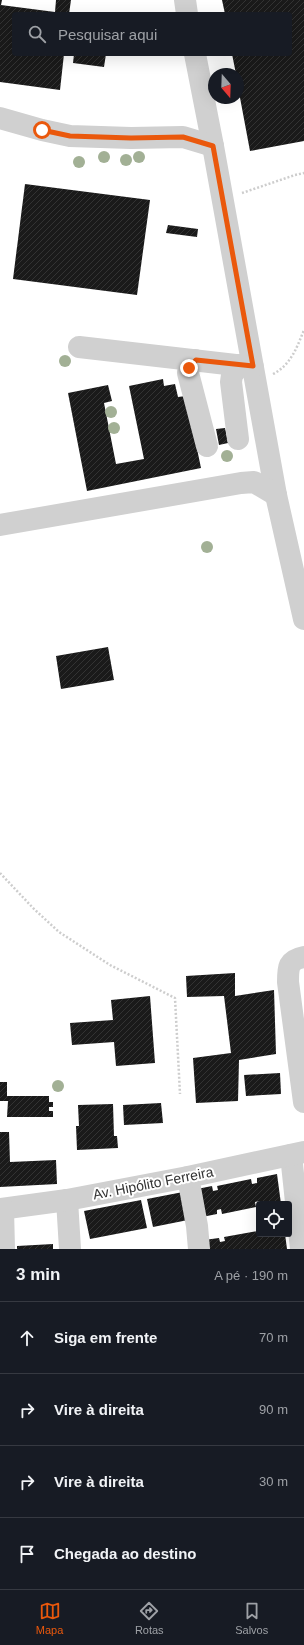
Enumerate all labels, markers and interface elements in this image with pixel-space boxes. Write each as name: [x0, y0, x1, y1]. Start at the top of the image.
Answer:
search box: [12, 12, 292, 56]
icon: search: [26, 23, 48, 45]
text: Pesquisar aqui: [58, 26, 157, 43]
north arrow: [208, 68, 244, 104]
route start: [33, 121, 51, 139]
route end: [180, 359, 198, 377]
street label: Av. Hipólito Ferreira: [91, 1163, 215, 1203]
map controls: [256, 1201, 292, 1237]
button: locate: [256, 1201, 292, 1237]
text: 3 min: [16, 1265, 60, 1284]
text: A pé · 190 m: [214, 1268, 288, 1283]
icon: ahead: [16, 1327, 38, 1349]
text: Siga em frente: [54, 1329, 157, 1346]
text: 70 m: [259, 1330, 288, 1345]
icon: right: [16, 1399, 38, 1421]
text: Vire à direita: [54, 1401, 144, 1418]
text: 90 m: [259, 1402, 288, 1417]
icon: right: [16, 1471, 38, 1493]
text: Vire à direita: [54, 1473, 144, 1490]
text: 30 m: [259, 1474, 288, 1489]
icon: arrive: [16, 1543, 38, 1565]
text: Chegada ao destino: [54, 1545, 197, 1562]
tab: Mapa: [36, 1600, 63, 1636]
tab: Rotas: [135, 1600, 164, 1636]
tab: Salvos: [235, 1600, 268, 1636]

